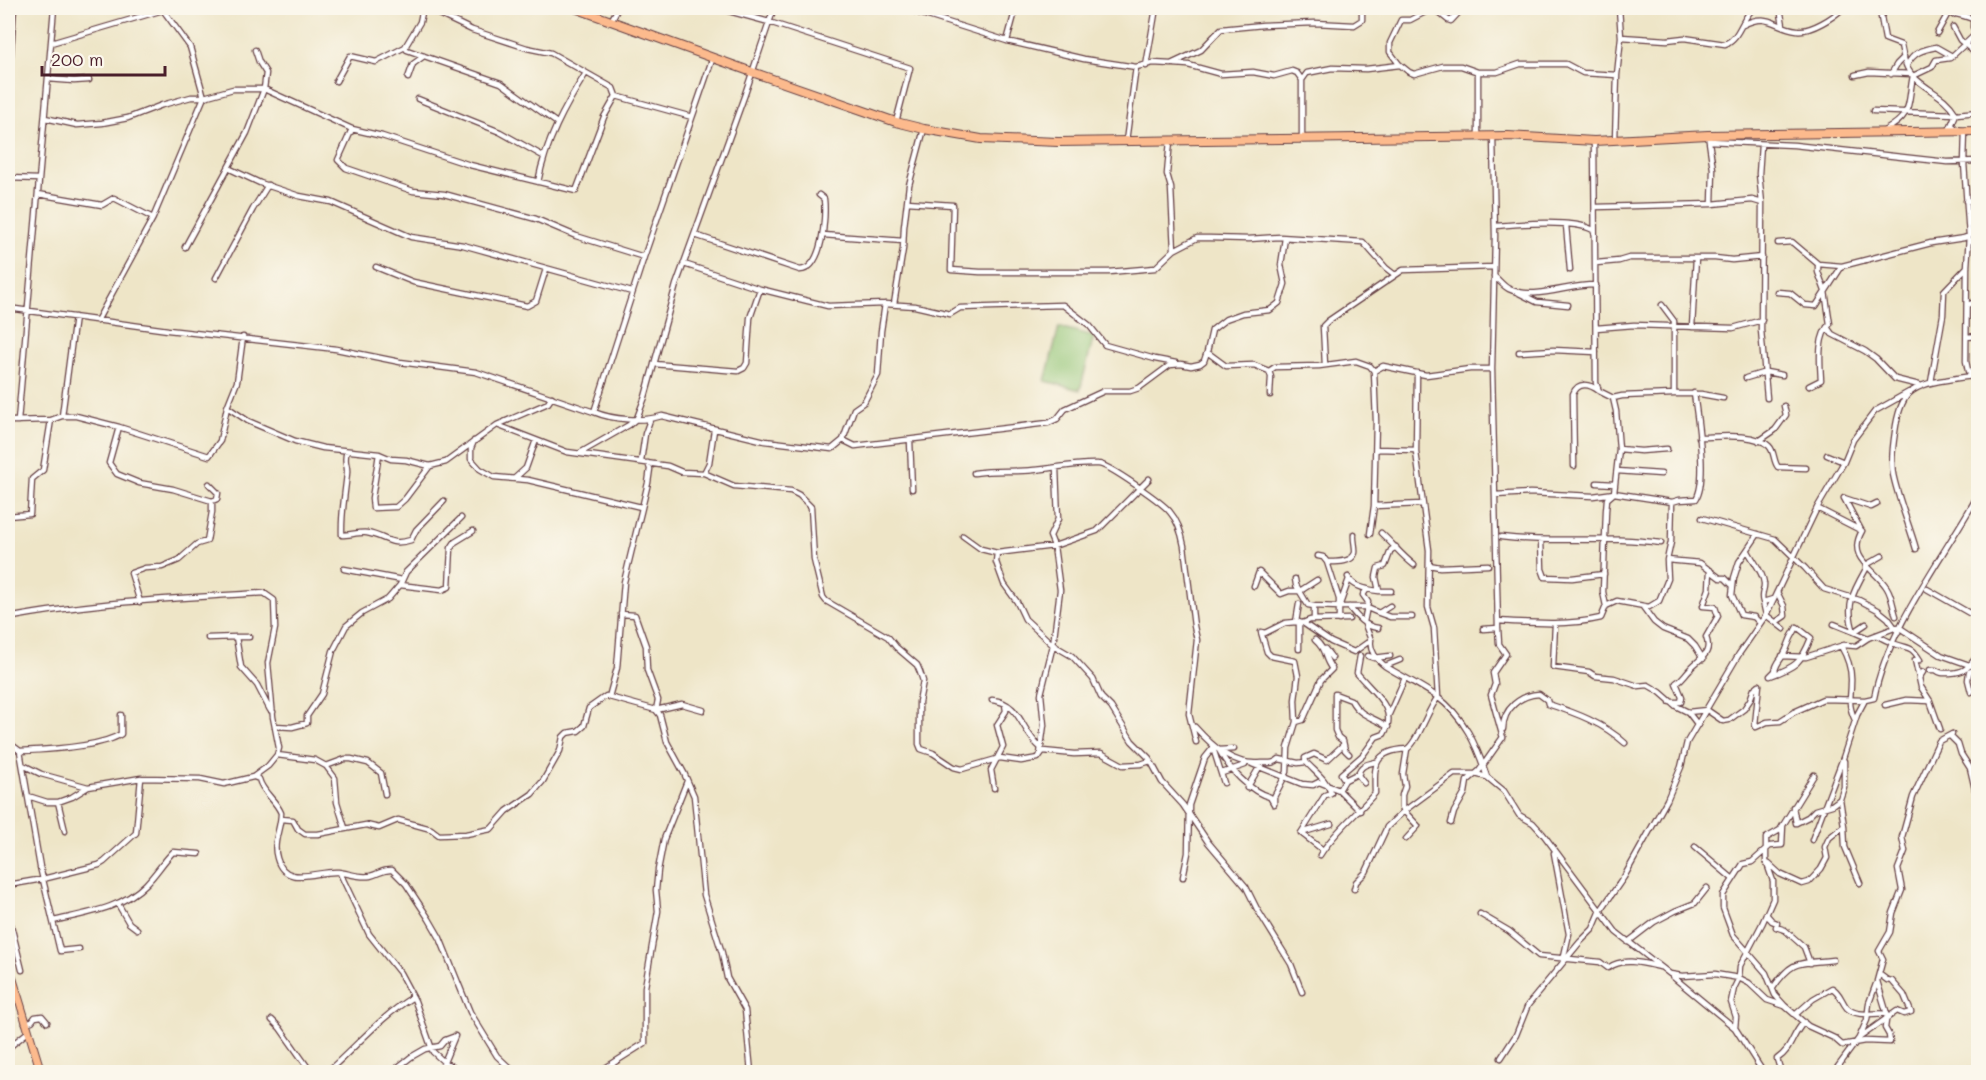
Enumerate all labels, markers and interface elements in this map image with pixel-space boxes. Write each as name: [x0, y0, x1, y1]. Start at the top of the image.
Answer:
scale bar: [42, 39, 165, 77]
text: 200 m: [51, 47, 103, 71]

